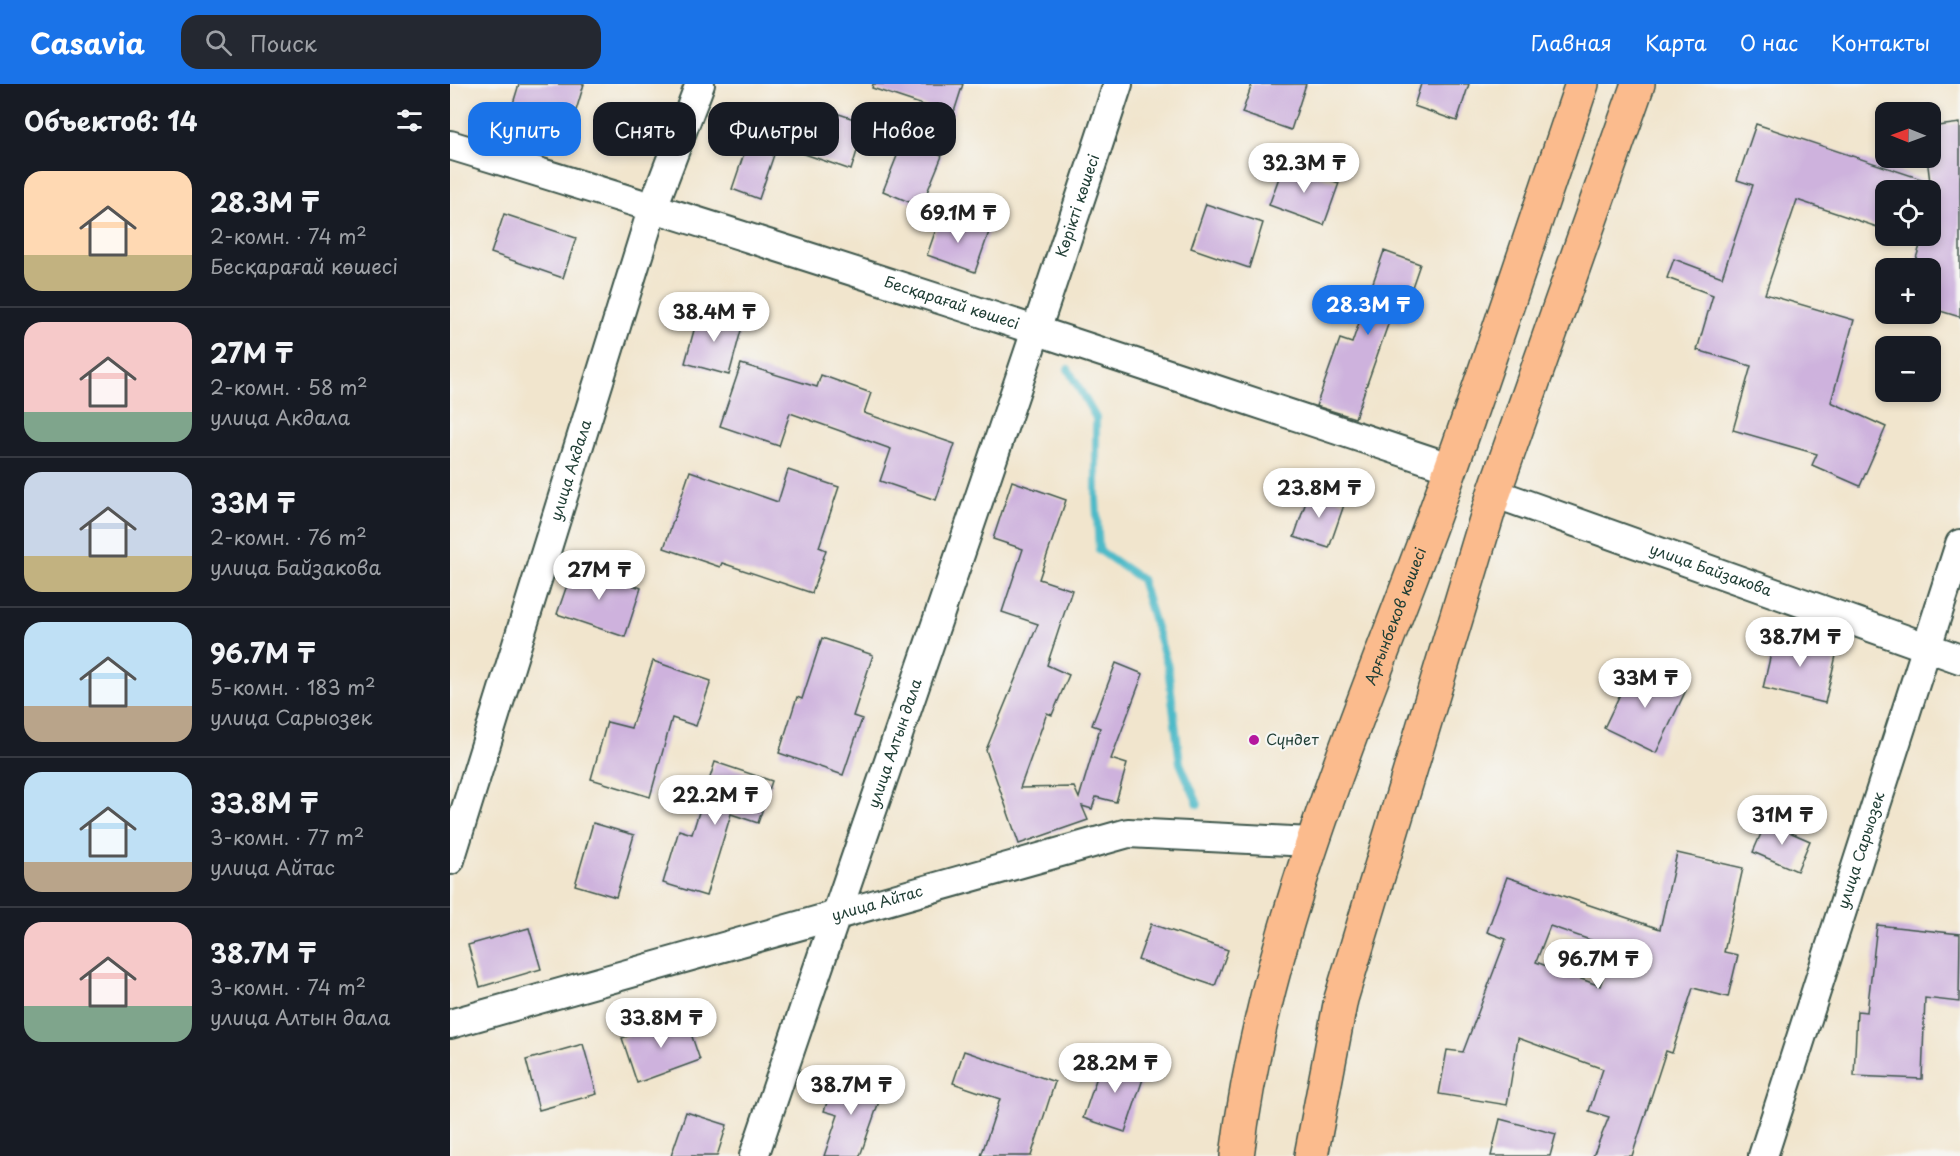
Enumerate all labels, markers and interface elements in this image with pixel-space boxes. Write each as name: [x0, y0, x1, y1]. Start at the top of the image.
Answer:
search box: [181, 15, 601, 69]
text: Casavia: [30, 21, 145, 64]
icon: search: [202, 26, 235, 59]
text: Поиск: [250, 26, 317, 59]
text: Главная: [1531, 26, 1612, 58]
text: Карта: [1645, 26, 1707, 58]
text: О нас: [1740, 26, 1798, 58]
text: Контакты: [1831, 26, 1930, 58]
text: Объектов: 14: [24, 101, 198, 140]
chip: Купить: [468, 102, 581, 156]
chip: Снять: [593, 102, 696, 156]
chip: Фильтры: [708, 102, 839, 156]
chip: Новое: [851, 102, 956, 156]
north arrow: [1875, 102, 1941, 168]
map controls: [1875, 102, 1941, 402]
icon: filters: [393, 104, 426, 137]
pin: 32.3M ₸: [1249, 143, 1359, 194]
text: 32.3M ₸: [1262, 147, 1346, 177]
street label: Көрікті көшесі: [1049, 151, 1104, 260]
button: locate: [1875, 180, 1941, 246]
text: 28.3M ₸: [210, 182, 319, 221]
pin: 69.1M ₸: [903, 193, 1013, 244]
icon: home: [72, 195, 144, 267]
text: 69.1M ₸: [920, 197, 996, 227]
text: 2-комн. · 74 m²: [210, 221, 367, 251]
text: Бесқарағай көшесі: [210, 251, 398, 281]
button: +: [1875, 258, 1941, 324]
street label: Бесқарағай көшесі: [882, 269, 1023, 334]
pin: 28.3M ₸: [1313, 285, 1423, 336]
text: 28.3M ₸: [1326, 289, 1410, 319]
pin: 38.4M ₸: [659, 292, 769, 343]
text: 38.4M ₸: [672, 296, 756, 326]
text: 27M ₸: [210, 333, 293, 372]
button: −: [1875, 336, 1941, 402]
icon: home: [72, 346, 144, 418]
text: 2-комн. · 58 m²: [210, 372, 368, 402]
text: улица Акдала: [210, 402, 350, 432]
street label: улица Акдала: [543, 416, 596, 524]
pin: 23.8M ₸: [1264, 468, 1374, 519]
text: 23.8M ₸: [1277, 472, 1361, 502]
text: 33M ₸: [210, 483, 295, 522]
icon: home: [72, 496, 144, 568]
text: 2-комн. · 76 m²: [210, 522, 367, 552]
street label: улица Байзакова: [1647, 536, 1776, 601]
street label: Арғынбеков көшесі: [1358, 544, 1431, 688]
pin: 27M ₸: [557, 550, 641, 601]
text: улица Байзакова: [210, 552, 381, 582]
text: 27M ₸: [567, 554, 631, 584]
pin: 38.7M ₸: [1745, 617, 1855, 668]
text: 38.7M ₸: [1759, 621, 1841, 651]
text: 96.7M ₸: [210, 633, 315, 672]
icon: home: [72, 646, 144, 718]
pin: 33M ₸: [1603, 658, 1687, 709]
text: 33M ₸: [1612, 662, 1678, 692]
text: 5-комн. · 183 m²: [210, 672, 376, 702]
street label: улица Алтын дала: [861, 675, 927, 811]
text: улица Сарыозек: [210, 702, 372, 732]
place label: Сүндет: [1266, 727, 1319, 750]
marker: Сүндет: [1247, 733, 1261, 747]
pin: 22.2M ₸: [660, 775, 770, 826]
text: 22.2M ₸: [672, 779, 758, 809]
text: 33.8M ₸: [210, 783, 318, 822]
street label: улица Сарыозек: [1830, 788, 1890, 911]
pin: 31M ₸: [1740, 795, 1824, 846]
icon: home: [72, 796, 144, 868]
text: 31M ₸: [1751, 799, 1813, 829]
text: 3-комн. · 77 m²: [210, 822, 364, 852]
text: улица Айтас: [210, 852, 335, 882]
street label: улица Айтас: [829, 878, 925, 926]
text: 38.7M ₸: [210, 933, 316, 972]
pin: 96.7M ₸: [1543, 939, 1653, 990]
text: 96.7M ₸: [1558, 943, 1638, 973]
icon: home: [72, 946, 144, 1018]
text: 3-комн. · 74 m²: [210, 972, 366, 1002]
pin: 33.8M ₸: [606, 998, 716, 1049]
text: улица Алтын дала: [210, 1002, 390, 1032]
text: 33.8M ₸: [620, 1002, 702, 1032]
pin: 28.2M ₸: [1060, 1043, 1170, 1094]
text: 28.2M ₸: [1073, 1047, 1157, 1077]
pin: 38.7M ₸: [796, 1065, 906, 1116]
text: 38.7M ₸: [810, 1069, 892, 1099]

